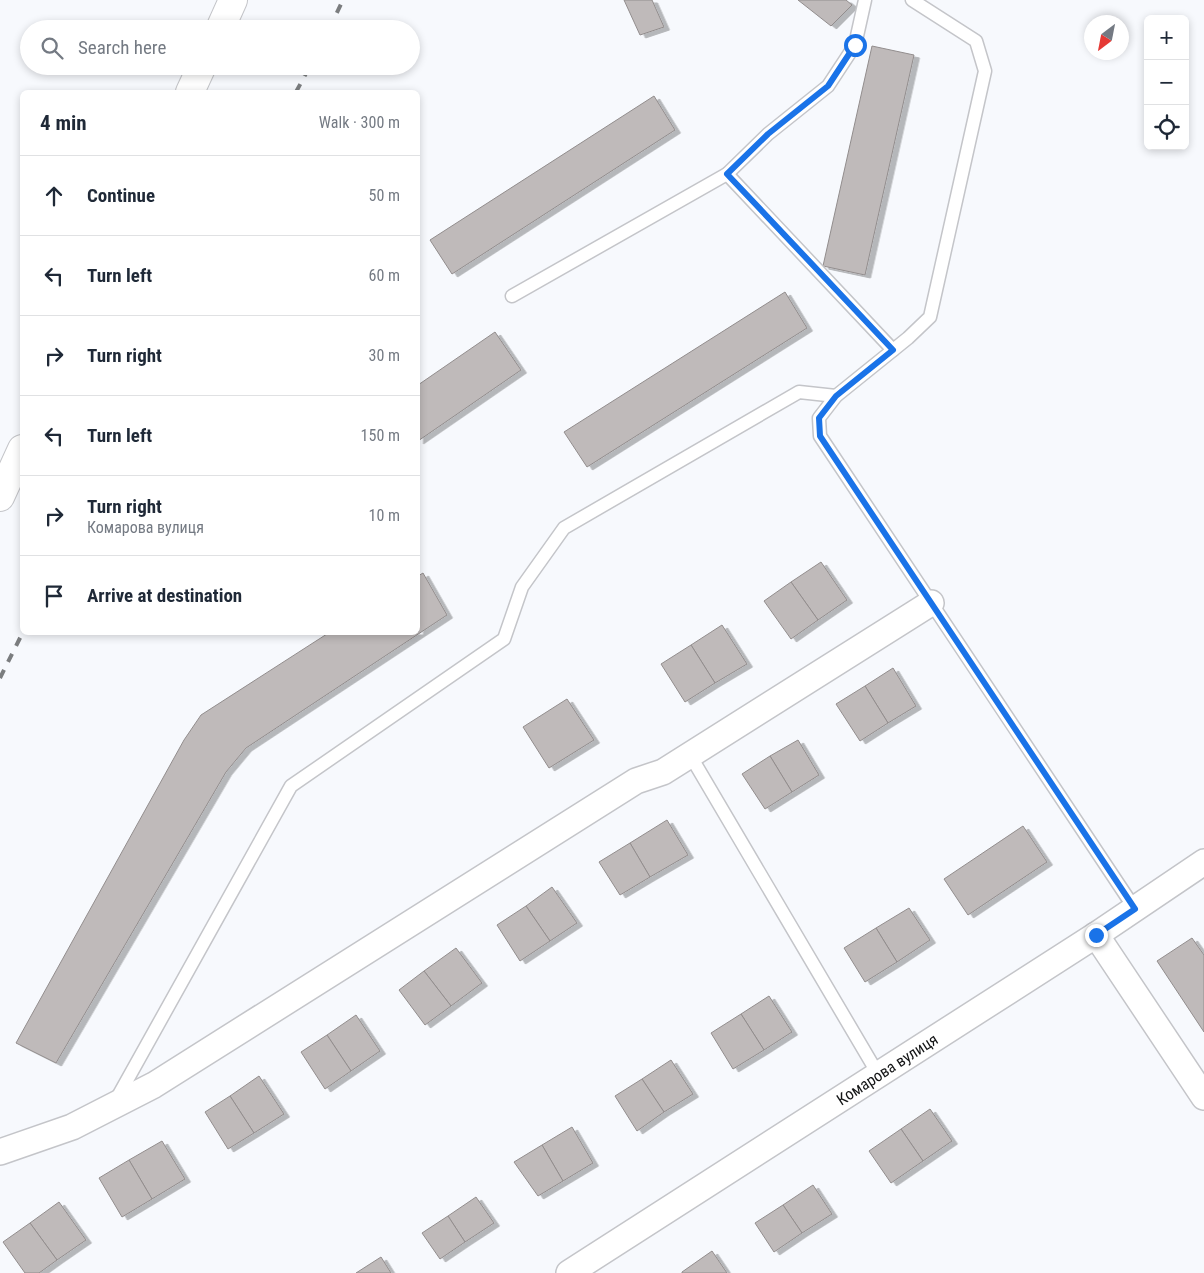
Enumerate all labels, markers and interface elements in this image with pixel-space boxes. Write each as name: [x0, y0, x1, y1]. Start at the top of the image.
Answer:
north arrow: [1084, 15, 1129, 60]
map controls: [1144, 15, 1189, 150]
button: +: [1144, 15, 1189, 60]
search box: [20, 20, 420, 75]
icon: search: [38, 34, 66, 62]
route start: [844, 34, 867, 57]
text: Search here: [78, 36, 166, 59]
button: −: [1144, 60, 1189, 105]
button: locate: [1144, 105, 1189, 150]
text: 4 min: [40, 111, 87, 135]
text: Walk · 300 m: [319, 113, 400, 132]
icon: ahead: [40, 182, 68, 210]
text: Continue: [87, 184, 155, 207]
text: 50 m: [368, 186, 400, 205]
icon: left: [40, 262, 68, 290]
text: Turn left: [87, 264, 152, 287]
text: 60 m: [368, 266, 400, 285]
icon: right: [40, 342, 68, 370]
text: Turn right: [87, 344, 162, 367]
text: 30 m: [368, 346, 400, 365]
icon: left: [40, 422, 68, 450]
text: Turn left: [87, 424, 152, 447]
text: 150 m: [361, 426, 400, 445]
text: Turn right: [87, 495, 162, 518]
icon: right: [40, 502, 68, 530]
text: 10 m: [368, 506, 400, 525]
text: Комарова вулиця: [87, 518, 204, 537]
icon: arrive: [40, 582, 68, 610]
text: Arrive at destination: [87, 584, 242, 607]
route end: [1085, 924, 1108, 947]
street label: Комарова вулиця: [833, 1030, 941, 1109]

